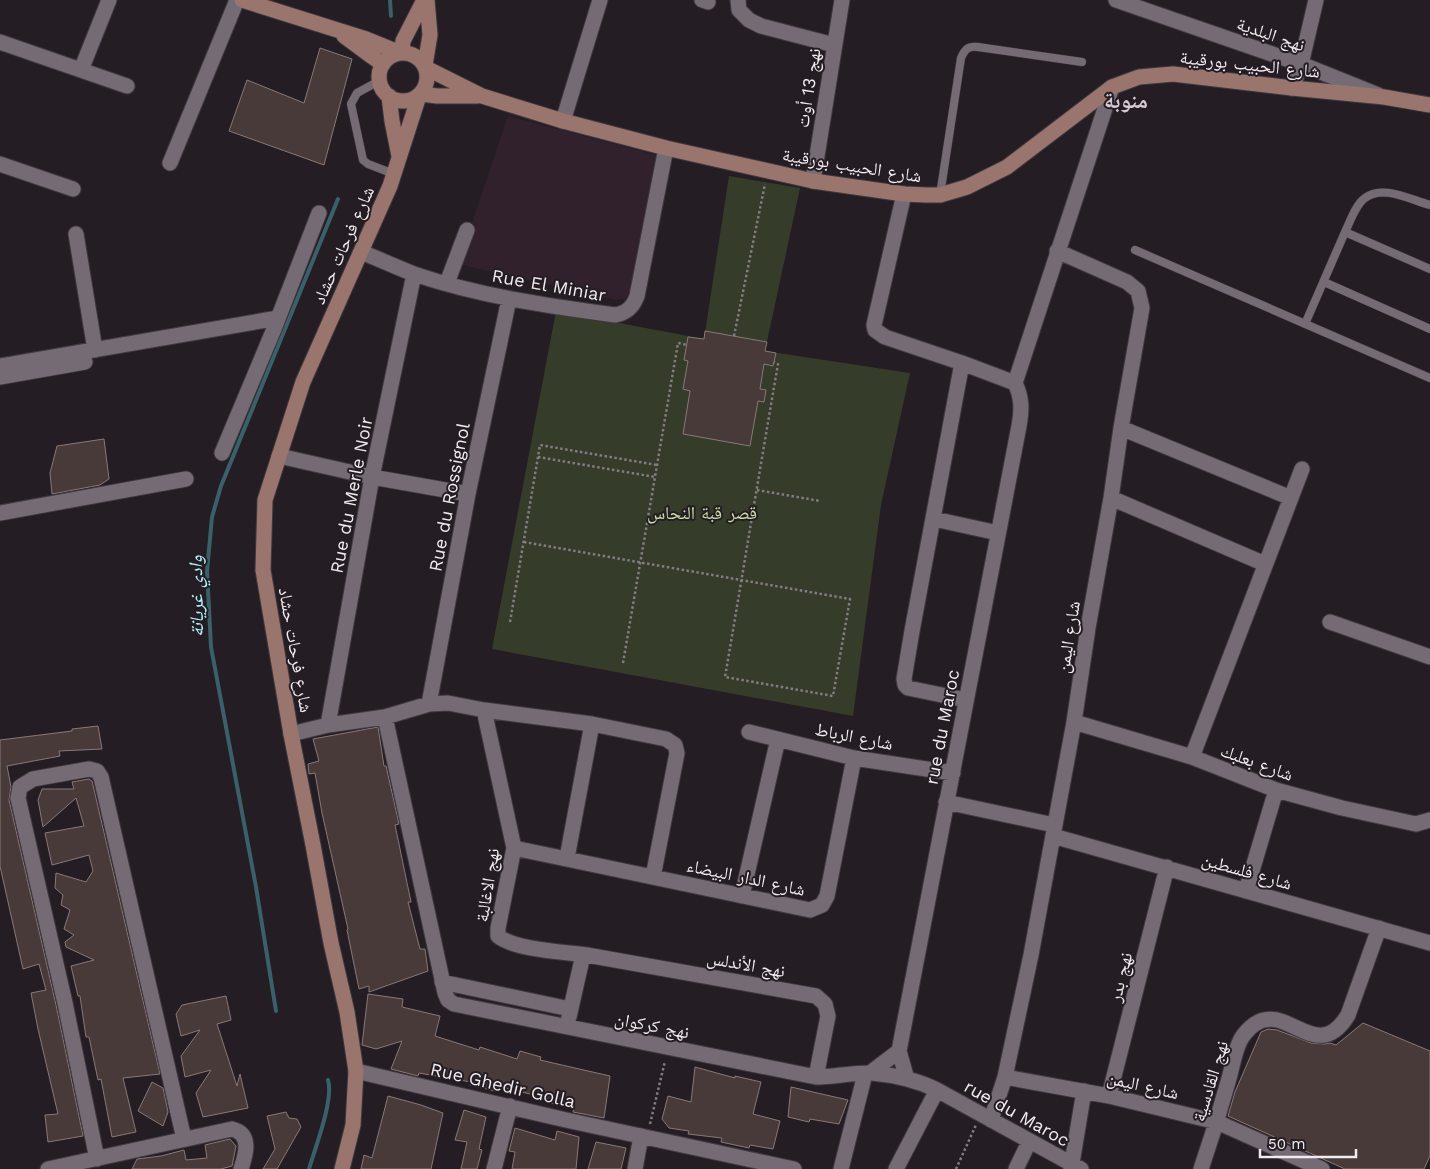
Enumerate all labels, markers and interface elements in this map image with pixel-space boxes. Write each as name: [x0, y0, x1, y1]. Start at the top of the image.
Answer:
street label: نهج البلدية: [1234, 13, 1308, 57]
street label: شارع الحبيب بورقيبة: [1179, 46, 1321, 83]
street label: نهج 13 أوت: [791, 47, 827, 130]
district label: منوبة: [1104, 88, 1148, 113]
street label: شارع الحبيب بورقيبة: [781, 144, 923, 187]
street label: شارع فرحات حشاد: [308, 183, 379, 308]
street label: Rue El Miniar: [490, 265, 608, 305]
street label: Rue du Merle Noir: [326, 415, 376, 575]
street label: Rue du Rossignol: [424, 420, 474, 573]
park label: قصر قبة النحاس: [647, 502, 757, 524]
water label: وادي غريانة: [184, 555, 212, 637]
street label: شارع فرحات حشاد: [274, 586, 317, 714]
street label: شارع اليمن: [1052, 599, 1085, 675]
street label: rue du Maroc: [921, 668, 963, 786]
street label: شارع الرباط: [813, 718, 895, 755]
street label: شارع بعلبك: [1218, 739, 1296, 786]
street label: نهج الاغالبة: [471, 847, 505, 924]
street label: شارع فلسطين: [1199, 848, 1294, 895]
street label: شارع الدار البيضاء: [685, 854, 807, 901]
street label: نهج الأندلس: [705, 947, 787, 983]
street label: نهج بدر: [1103, 950, 1138, 1005]
street label: نهج كركوان: [613, 1007, 691, 1044]
street label: نهج القادسية: [1188, 1038, 1234, 1125]
street label: Rue Ghedir Golla: [428, 1058, 578, 1112]
street label: شارع اليمن: [1105, 1067, 1181, 1104]
street label: rue du Maroc: [961, 1075, 1073, 1151]
scale bar: [1260, 1126, 1356, 1158]
text: 50 m: [1268, 1135, 1305, 1153]

